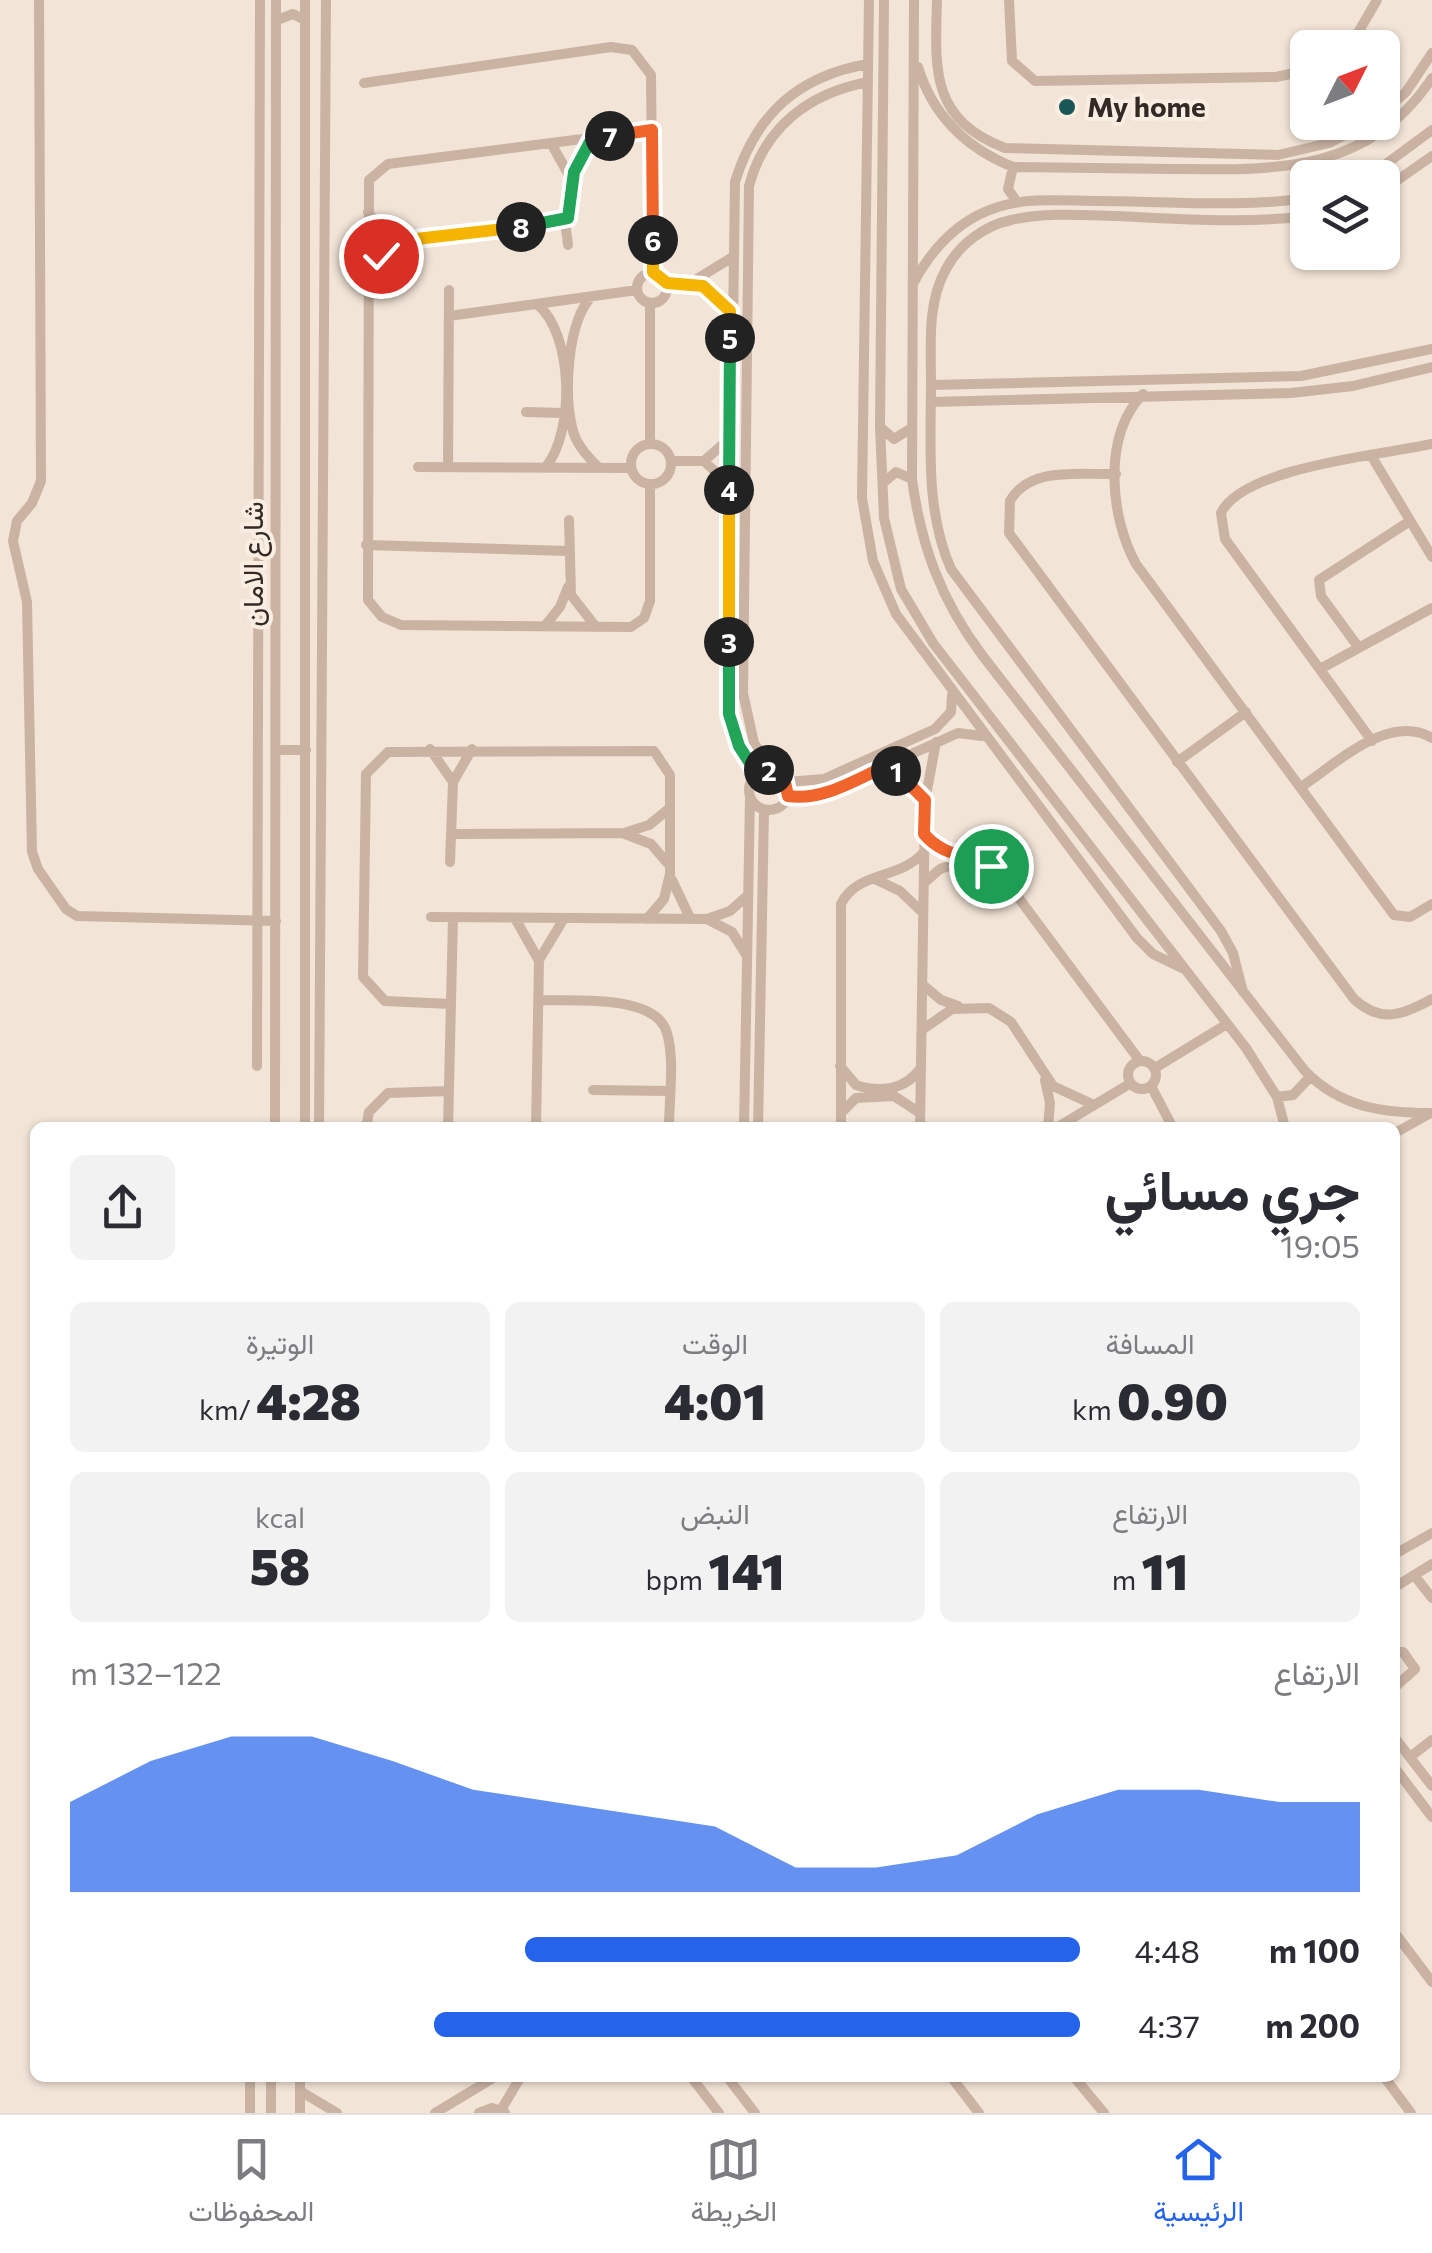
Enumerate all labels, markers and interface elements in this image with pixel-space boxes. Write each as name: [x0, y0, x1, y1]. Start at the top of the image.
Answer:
north arrow: [1290, 30, 1400, 140]
map controls: [1290, 30, 1400, 270]
place label: My home: [1087, 89, 1206, 123]
marker: My home: [1056, 96, 1078, 118]
pin: 7: [585, 111, 635, 161]
text: 7: [602, 119, 618, 153]
button: layers: [1290, 160, 1400, 270]
pin: 8: [496, 202, 546, 252]
text: 8: [512, 210, 530, 244]
pin: [339, 214, 424, 299]
pin: 6: [628, 215, 678, 265]
text: 6: [644, 223, 662, 257]
icon: check: [354, 229, 409, 284]
pin: 5: [705, 313, 755, 363]
text: 5: [722, 321, 738, 355]
pin: 4: [704, 465, 754, 515]
text: 4: [720, 473, 738, 507]
street label: شارع الامان: [235, 501, 272, 627]
pin: 3: [704, 617, 754, 667]
text: 3: [721, 625, 737, 659]
pin: 2: [744, 745, 794, 795]
pin: 1: [871, 746, 921, 796]
text: 2: [761, 753, 777, 787]
text: 1: [890, 754, 902, 788]
pin: [949, 824, 1034, 909]
icon: arrive: [964, 839, 1019, 894]
text: جري مسائي: [1104, 1154, 1360, 1221]
button: share: [70, 1155, 175, 1260]
text: 19:05: [1280, 1225, 1360, 1265]
text: الوتيرة: [246, 1326, 314, 1360]
text: الوقت: [682, 1326, 748, 1360]
text: المسافة: [1106, 1326, 1194, 1360]
text: 4:28: [256, 1369, 361, 1430]
text: 4:01: [664, 1369, 766, 1430]
text: 0.90: [1117, 1369, 1228, 1430]
text: /km: [199, 1392, 256, 1426]
text: km: [1072, 1392, 1117, 1426]
text: النبض: [680, 1496, 750, 1530]
text: الارتفاع: [1112, 1496, 1188, 1530]
text: kcal: [255, 1500, 305, 1534]
text: 58: [250, 1534, 310, 1595]
text: 141: [708, 1539, 785, 1600]
text: 11: [1142, 1539, 1188, 1600]
text: bpm: [645, 1562, 708, 1596]
text: m: [1112, 1562, 1142, 1596]
text: 122–132 m: [70, 1652, 222, 1692]
text: الارتفاع: [1273, 1652, 1360, 1692]
text: 4:48: [1135, 1930, 1200, 1970]
text: 100 m: [1269, 1930, 1360, 1970]
text: 4:37: [1138, 2005, 1200, 2045]
text: 200 m: [1265, 2005, 1360, 2045]
tab: المحفوظات: [188, 2132, 314, 2236]
tab: الخريطة: [691, 2132, 777, 2236]
tab: الرئيسية: [1153, 2132, 1244, 2236]

